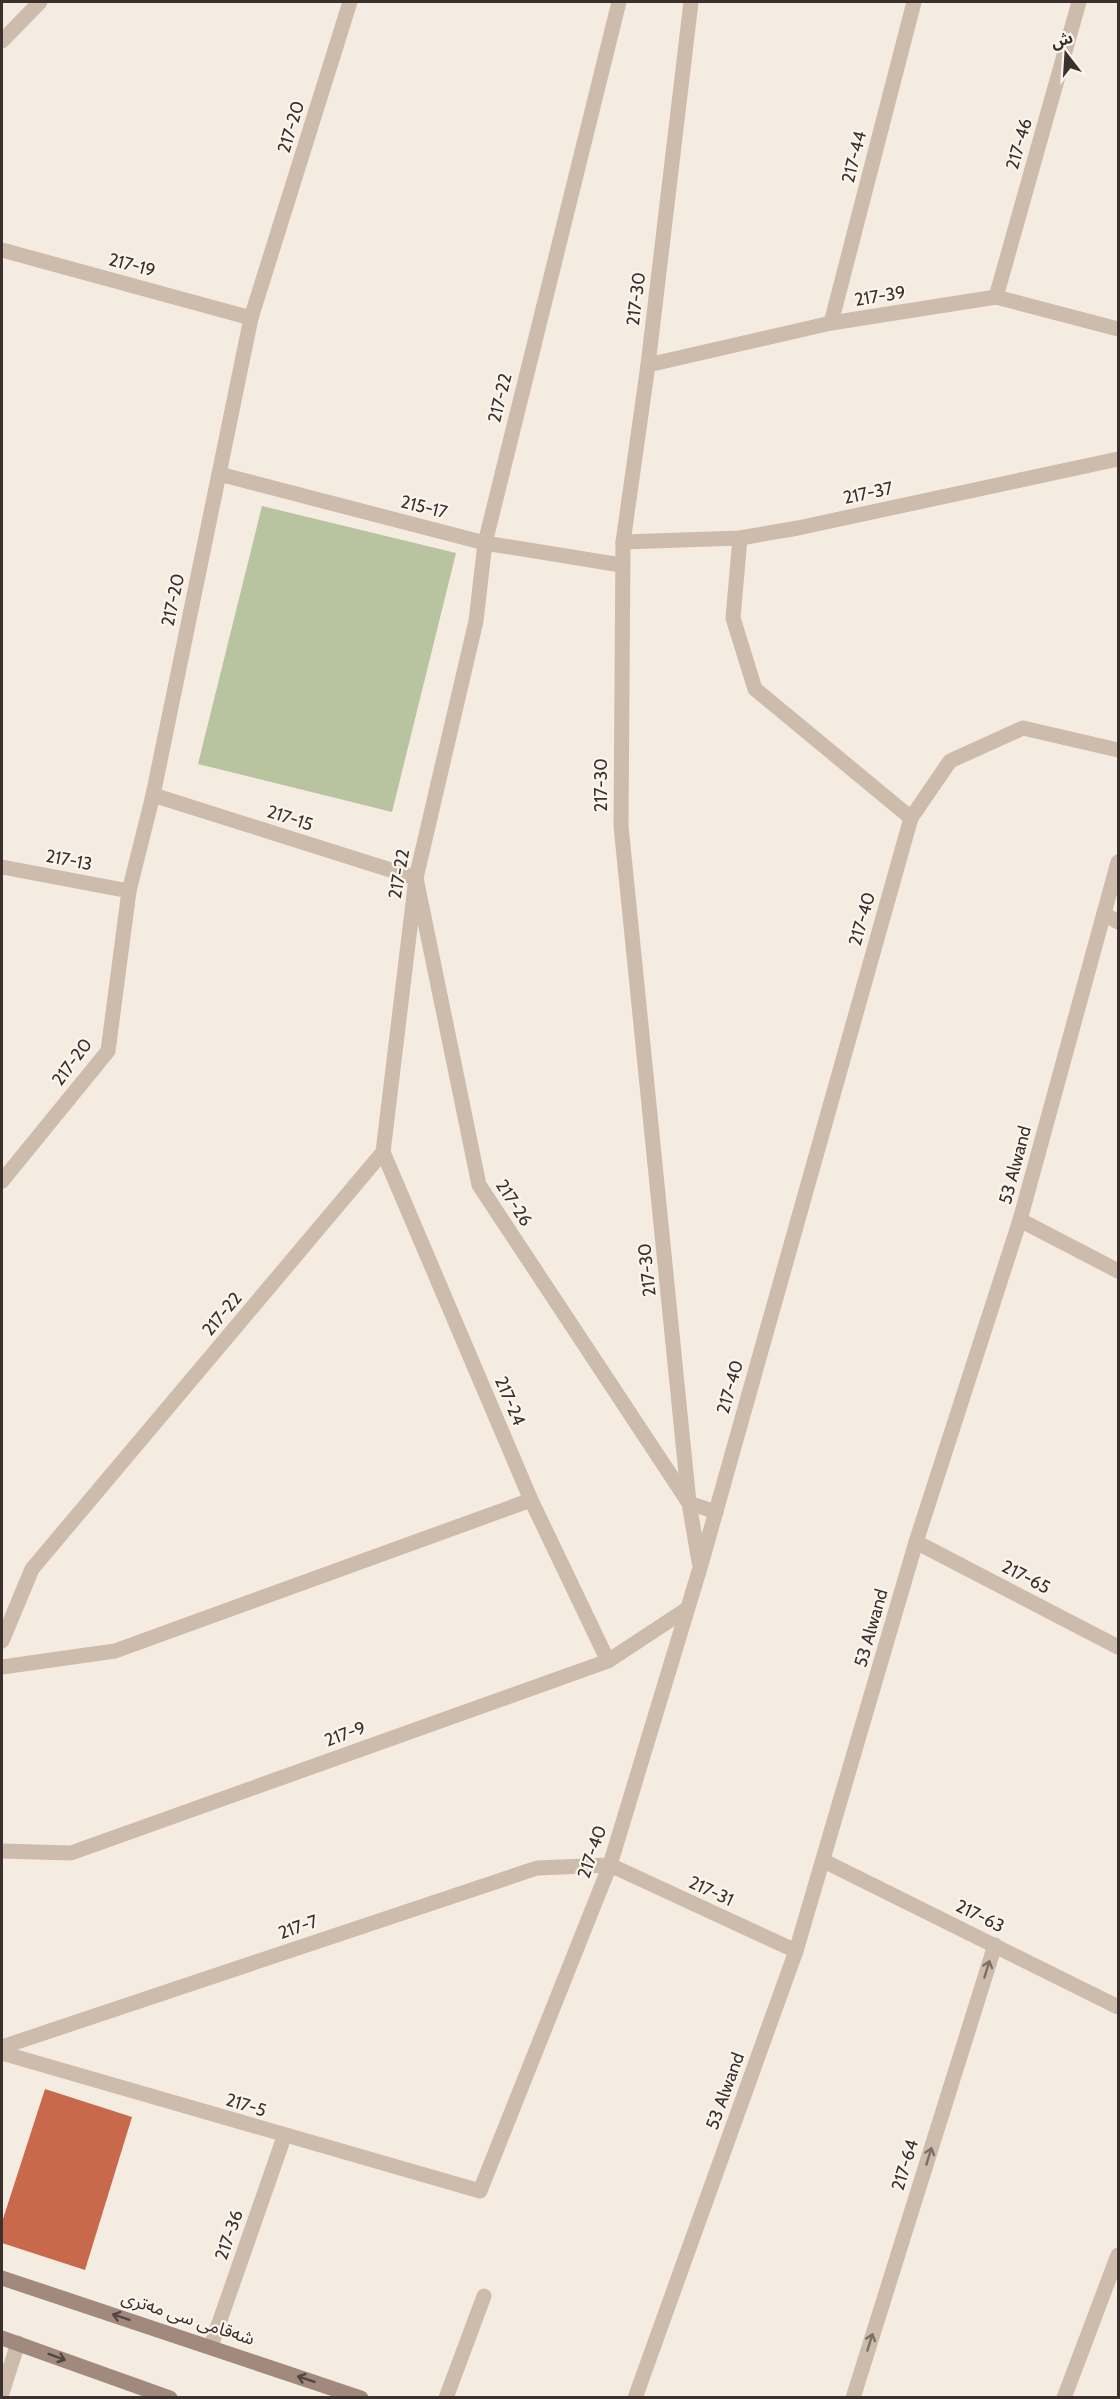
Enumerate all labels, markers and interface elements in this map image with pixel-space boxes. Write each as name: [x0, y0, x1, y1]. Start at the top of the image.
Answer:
north arrow: [1036, 24, 1096, 84]
text: ش: [1049, 28, 1075, 52]
street label: 217-20: [273, 98, 309, 156]
street label: 217-46: [1001, 116, 1037, 172]
street label: 217-44: [837, 129, 871, 185]
street label: 217-19: [106, 248, 158, 282]
street label: 217-30: [622, 271, 650, 327]
street label: 217-39: [853, 281, 907, 311]
street label: 217-22: [483, 371, 517, 425]
street label: 217-37: [841, 477, 895, 509]
street label: 215-17: [398, 491, 450, 523]
street label: 217-20: [157, 572, 189, 628]
street label: 217-30: [590, 758, 612, 812]
street label: 217-15: [264, 800, 316, 836]
street label: 217-13: [44, 845, 94, 875]
street label: 217-22: [384, 847, 414, 901]
street label: 217-40: [844, 890, 880, 948]
street label: 217-20: [47, 1034, 97, 1090]
street label: 53 Alwand: [994, 1123, 1036, 1207]
street label: 217-26: [491, 1176, 537, 1230]
street label: 217-30: [633, 1242, 661, 1298]
street label: 217-22: [197, 1288, 247, 1340]
street label: 217-40: [712, 1358, 748, 1416]
street label: 217-24: [490, 1373, 530, 1429]
street label: 217-65: [998, 1555, 1054, 1599]
street label: 53 Alwand: [849, 1586, 893, 1670]
street label: 217-9: [322, 1716, 368, 1752]
street label: 217-40: [573, 1823, 611, 1881]
street label: 217-31: [685, 1871, 737, 1911]
street label: 217-63: [952, 1895, 1008, 1937]
street label: 217-7: [275, 1910, 321, 1944]
one-way arrow: [982, 1960, 993, 1979]
street label: 53 Alwand: [701, 2049, 749, 2133]
street label: 217-5: [223, 2088, 269, 2122]
street label: 217-64: [887, 2137, 923, 2193]
one-way arrow: [924, 2147, 935, 2166]
street label: 217-36: [210, 2207, 248, 2263]
street label: شەقامی سی مەتری: [119, 2286, 257, 2350]
one-way arrow: [112, 2310, 131, 2321]
one-way arrow: [866, 2333, 877, 2352]
one-way arrow: [47, 2353, 66, 2364]
one-way arrow: [297, 2372, 316, 2383]

